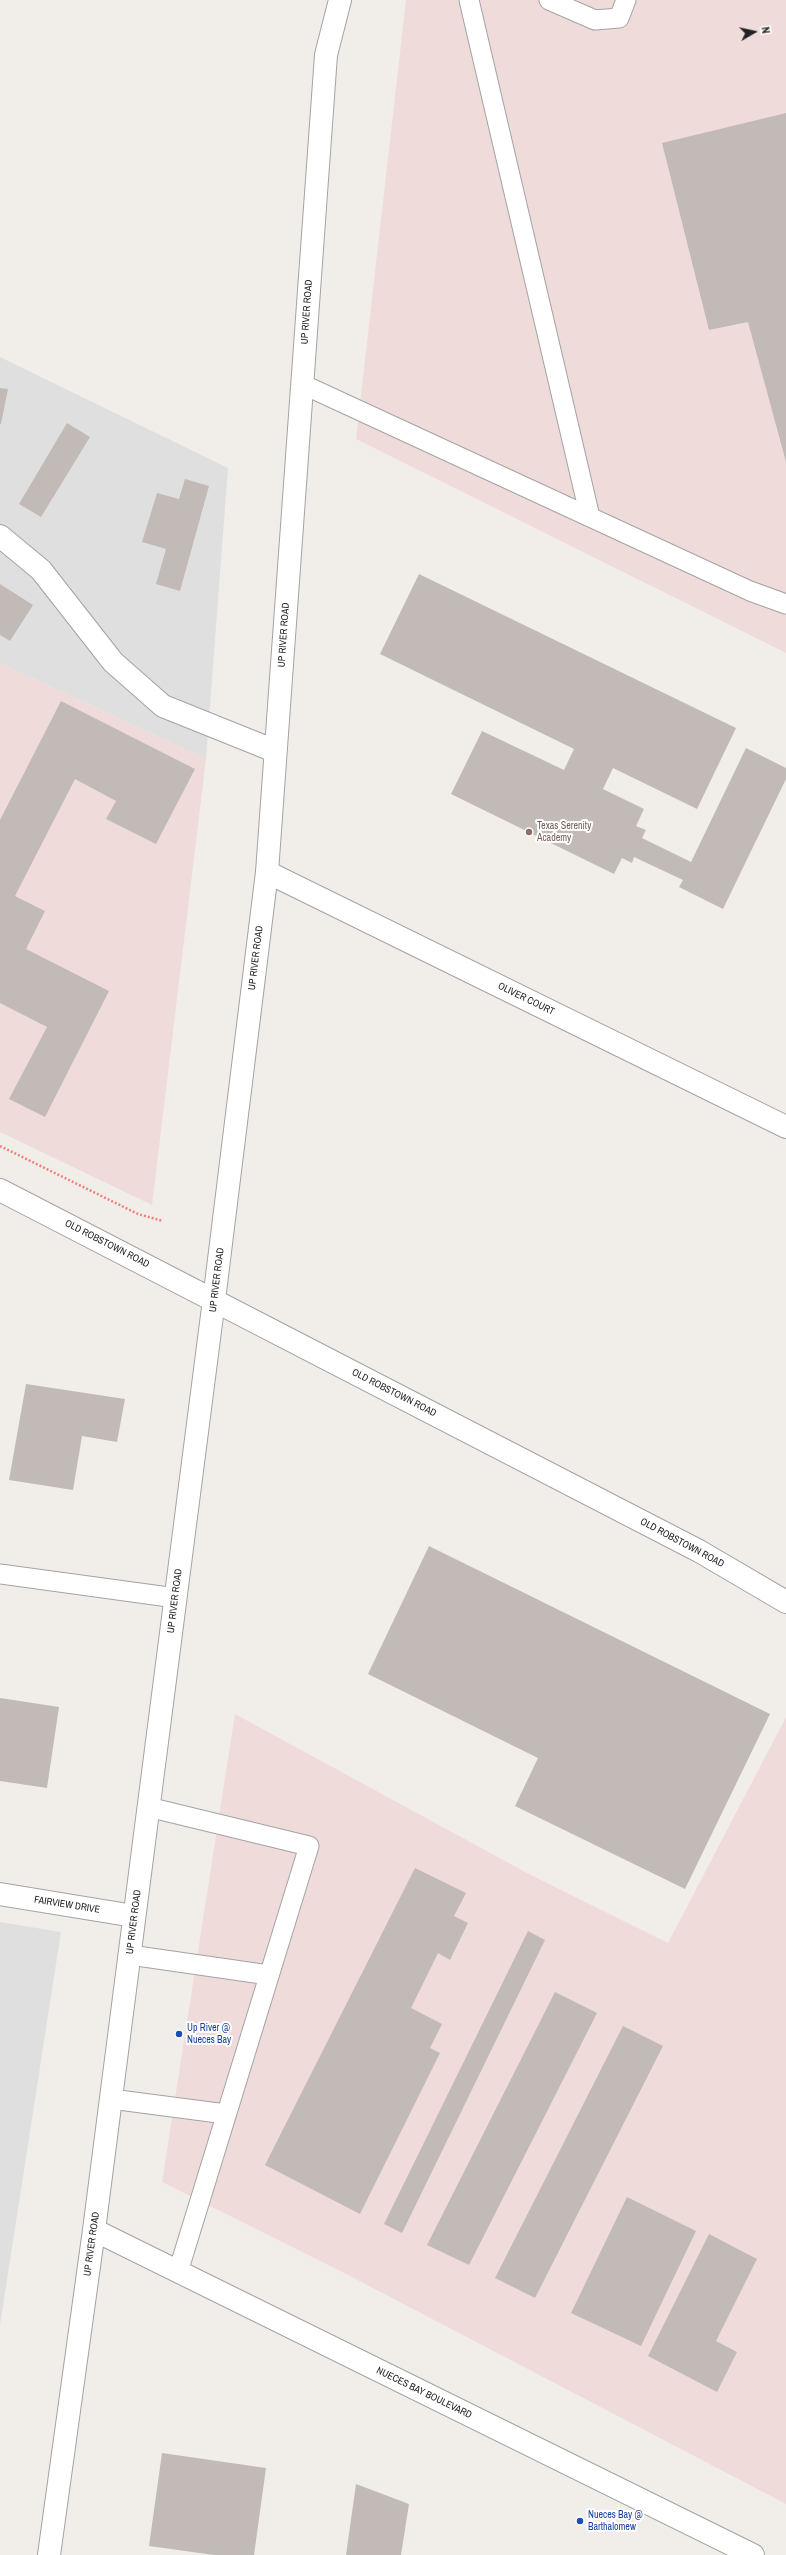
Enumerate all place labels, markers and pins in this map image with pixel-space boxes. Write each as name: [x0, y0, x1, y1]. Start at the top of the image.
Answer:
place label: Texas Serenity Academy: [537, 820, 591, 844]
marker: Texas Serenity Academy: [524, 827, 534, 837]
place label: Up River @ Nueces Bay: [187, 2022, 231, 2046]
marker: Up River @ Nueces Bay: [174, 2029, 184, 2039]
place label: Nueces Bay @ Barthalomew: [588, 2509, 643, 2532]
marker: Nueces Bay @ Barthalomew: [575, 2516, 585, 2526]

